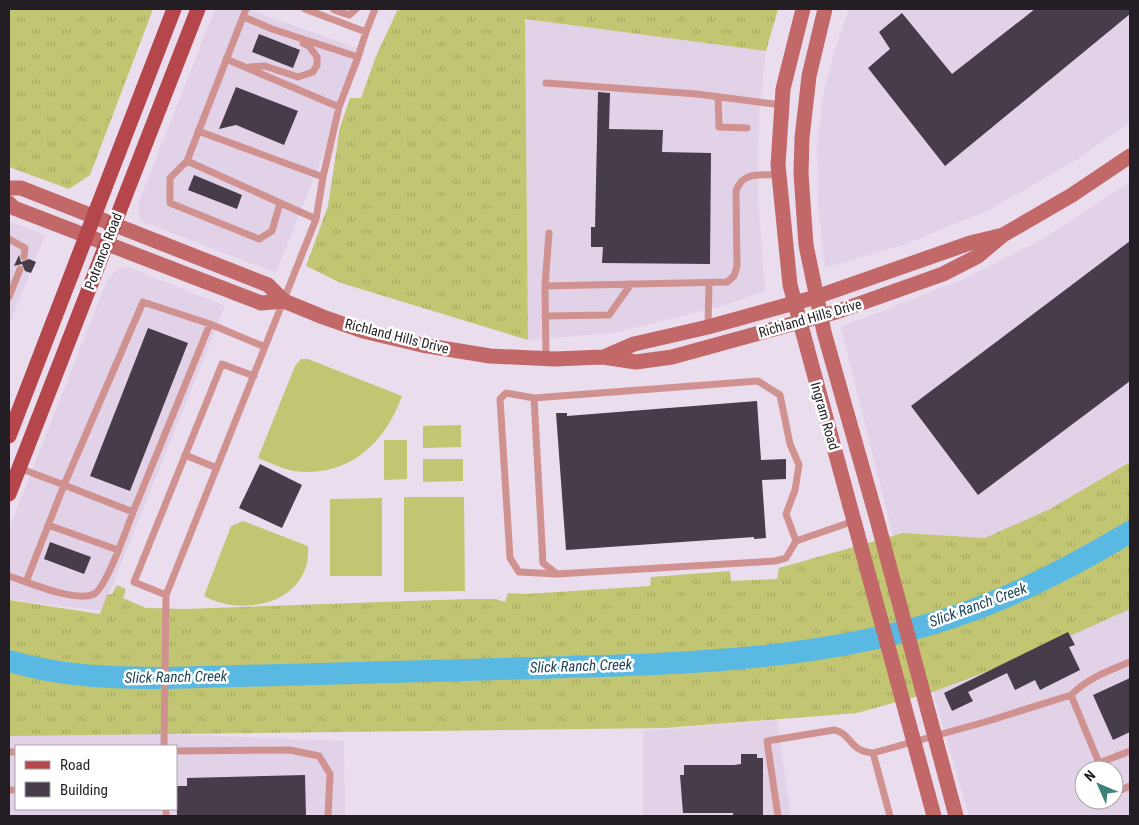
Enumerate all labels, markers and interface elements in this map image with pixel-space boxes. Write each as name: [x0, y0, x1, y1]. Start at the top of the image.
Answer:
street label: Potranco Road: [81, 210, 125, 292]
street label: Richland Hills Drive: [757, 296, 864, 340]
street label: Richland Hills Drive: [343, 315, 451, 357]
street label: Ingram Road: [808, 380, 842, 452]
water label: Slick Ranch Creek: [927, 579, 1030, 631]
water label: Slick Ranch Creek: [529, 655, 633, 677]
water label: Slick Ranch Creek: [125, 667, 228, 687]
legend: [15, 745, 178, 810]
text: Road: [60, 756, 90, 774]
north arrow: [1074, 760, 1124, 810]
text: N: [1081, 767, 1098, 784]
text: Building: [60, 781, 108, 799]

